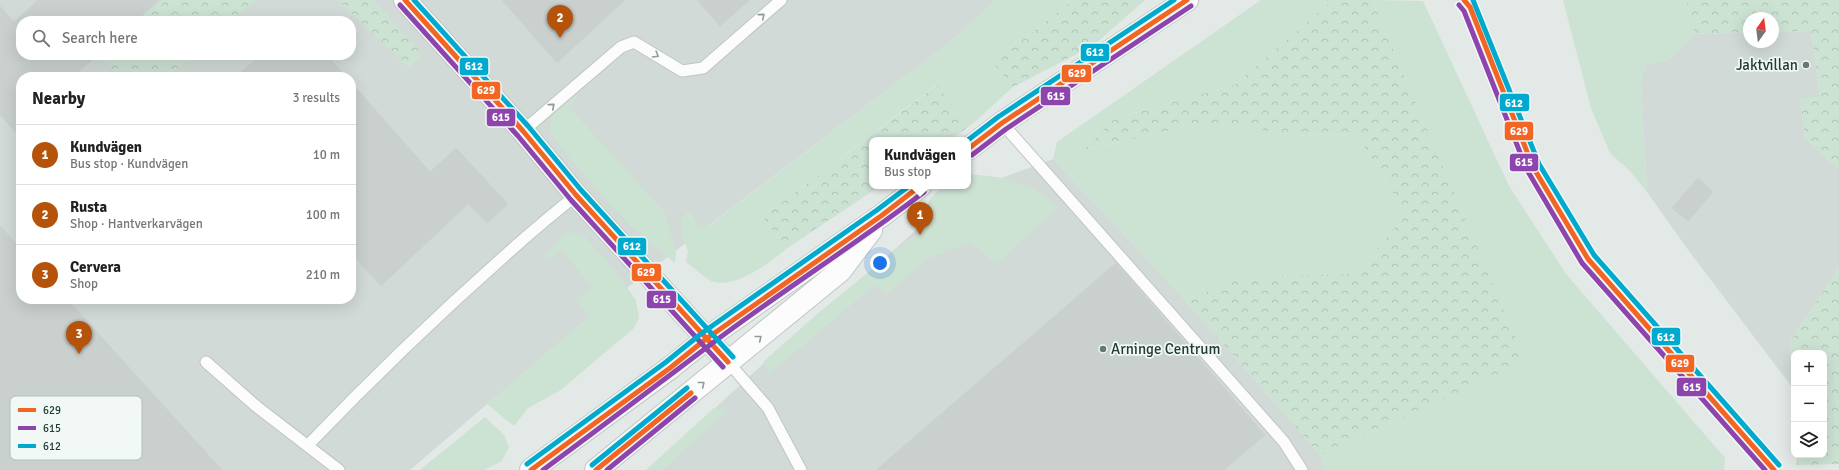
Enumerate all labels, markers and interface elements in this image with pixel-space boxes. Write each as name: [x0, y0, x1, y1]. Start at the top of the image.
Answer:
pin: 2: [547, 5, 573, 38]
north arrow: [1743, 12, 1779, 48]
one-way arrow: [757, 14, 765, 21]
search box: [16, 16, 356, 60]
icon: search: [30, 27, 52, 49]
text: Search here: [62, 29, 138, 47]
line badge: 612: [1080, 43, 1110, 62]
text: 612: [1086, 46, 1104, 59]
one-way arrow: [652, 51, 659, 58]
place label: Jaktvillan: [1736, 56, 1798, 74]
line badge: 612: [459, 57, 489, 76]
text: 612: [465, 60, 483, 73]
marker: Jaktvillan: [1801, 60, 1811, 70]
line badge: 629: [1061, 64, 1092, 83]
text: 629: [1068, 67, 1086, 80]
line badge: 629: [471, 81, 501, 100]
text: 629: [477, 84, 495, 97]
line badge: 615: [1040, 86, 1071, 106]
text: Nearby: [32, 88, 85, 109]
text: 3 results: [292, 90, 340, 106]
text: 615: [1047, 90, 1065, 103]
line badge: 612: [1499, 93, 1530, 112]
text: 612: [1505, 97, 1523, 110]
one-way arrow: [548, 103, 555, 110]
line badge: 615: [486, 108, 516, 127]
text: 615: [492, 111, 510, 124]
line badge: 629: [1504, 121, 1534, 141]
text: 629: [1510, 125, 1528, 138]
popup: [869, 137, 971, 189]
text: Kundvägen: [70, 138, 142, 156]
text: Kundvägen: [884, 146, 956, 164]
text: 1: [41, 147, 49, 163]
text: 10 m: [313, 147, 340, 163]
line badge: 615: [1509, 153, 1539, 172]
text: Bus stop · Kundvägen: [70, 156, 188, 172]
text: 615: [1515, 156, 1533, 169]
text: Bus stop: [884, 164, 931, 180]
text: Rusta: [70, 198, 107, 216]
pin: 1: [907, 202, 933, 235]
text: 2: [41, 207, 49, 223]
text: 100 m: [306, 207, 340, 223]
text: Shop · Hantverkarvägen: [70, 216, 203, 232]
line badge: 612: [617, 237, 647, 256]
text: 612: [623, 240, 641, 253]
your location: [870, 253, 890, 273]
text: Cervera: [70, 258, 121, 276]
line badge: 629: [631, 263, 662, 282]
text: 629: [637, 266, 655, 279]
text: 3: [41, 267, 49, 283]
text: 210 m: [306, 267, 340, 283]
text: Shop: [70, 276, 98, 292]
line badge: 615: [646, 290, 677, 309]
text: 615: [653, 293, 671, 306]
pin: 3: [66, 321, 92, 354]
line badge: 612: [1651, 327, 1681, 346]
text: 612: [1657, 331, 1675, 344]
one-way arrow: [754, 335, 761, 342]
place label: Arninge Centrum: [1111, 340, 1220, 358]
marker: Arninge Centrum: [1098, 344, 1108, 354]
map controls: [1791, 350, 1827, 458]
button: +: [1791, 350, 1827, 386]
line badge: 629: [1665, 354, 1695, 373]
text: 629: [1671, 357, 1689, 370]
line badge: 615: [1676, 377, 1707, 397]
one-way arrow: [698, 381, 705, 388]
text: 615: [1683, 381, 1701, 394]
button: −: [1791, 386, 1827, 422]
legend: [10, 396, 142, 460]
text: 629: [43, 404, 61, 417]
text: 615: [43, 422, 61, 435]
button: layers: [1791, 422, 1827, 458]
text: 612: [43, 440, 61, 453]

